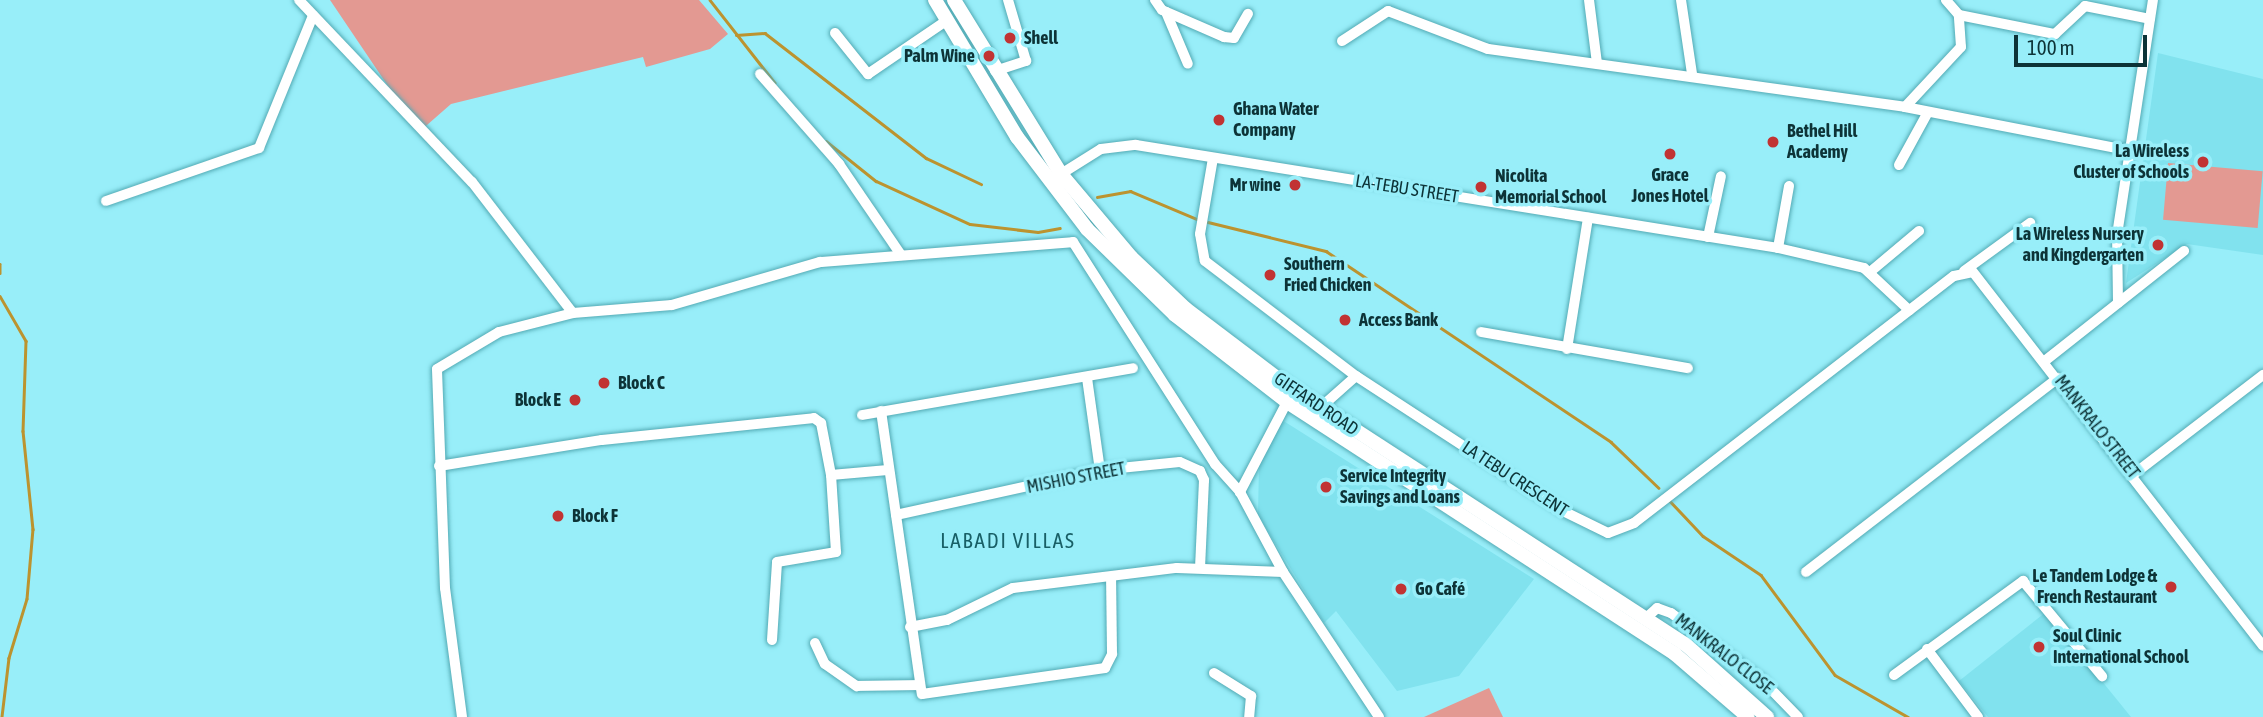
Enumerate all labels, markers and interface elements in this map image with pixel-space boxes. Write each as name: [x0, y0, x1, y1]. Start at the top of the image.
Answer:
scale bar: [2018, 21, 2151, 65]
place label: Shell: [1024, 27, 1058, 49]
marker: Shell: [1002, 30, 1018, 46]
text: 100 m: [2027, 35, 2075, 59]
place label: Palm Wine: [904, 45, 975, 67]
marker: Palm Wine: [981, 48, 997, 64]
place label: Ghana Water Company: [1233, 99, 1319, 142]
marker: Ghana Water Company: [1211, 112, 1227, 128]
place label: Bethel Hill Academy: [1787, 121, 1857, 164]
marker: Bethel Hill Academy: [1765, 134, 1781, 150]
place label: La Wireless Cluster of Schools: [2073, 141, 2189, 184]
marker: Grace Jones Hotel: [1662, 146, 1678, 162]
marker: La Wireless Cluster of Schools: [2195, 154, 2211, 170]
place label: Grace Jones Hotel: [1632, 165, 1708, 208]
place label: Nicolita Memorial School: [1495, 166, 1606, 208]
street label: LA-TEBU STREET: [1354, 170, 1460, 208]
place label: Mr wine: [1229, 174, 1281, 196]
marker: Mr wine: [1287, 177, 1303, 193]
marker: Nicolita Memorial School: [1473, 179, 1489, 195]
place label: La Wireless Nursery and Kingdergarten: [2016, 224, 2144, 266]
marker: La Wireless Nursery and Kingdergarten: [2150, 237, 2166, 253]
place label: Southern Fried Chicken: [1284, 254, 1372, 296]
marker: Southern Fried Chicken: [1262, 267, 1278, 283]
place label: Access Bank: [1359, 309, 1438, 331]
marker: Access Bank: [1337, 312, 1353, 328]
street label: GIFFARD ROAD: [1270, 368, 1362, 440]
street label: MANKRALO STREET: [2050, 371, 2144, 483]
place label: Block C: [618, 372, 665, 394]
marker: Block C: [596, 375, 612, 391]
place label: Block E: [515, 389, 561, 411]
marker: Block E: [567, 392, 583, 408]
street label: LA TEBU CRESCENT: [1458, 437, 1572, 521]
street label: MISHIO STREET: [1025, 458, 1127, 498]
place label: Service Integrity Savings and Loans: [1340, 466, 1460, 508]
marker: Service Integrity Savings and Loans: [1318, 479, 1334, 495]
place label: Block F: [572, 505, 618, 527]
marker: Block F: [550, 508, 566, 524]
district label: LABADI VILLAS: [942, 527, 1074, 553]
place label: Le Tandem Lodge & French Restaurant: [2032, 566, 2157, 608]
place label: Go Café: [1415, 578, 1465, 600]
marker: Le Tandem Lodge & French Restaurant: [2163, 579, 2179, 595]
marker: Go Café: [1393, 581, 1409, 597]
street label: MANKRALO CLOSE: [1671, 609, 1777, 699]
place label: Soul Clinic International School: [2053, 626, 2189, 668]
marker: Soul Clinic International School: [2031, 639, 2047, 655]

